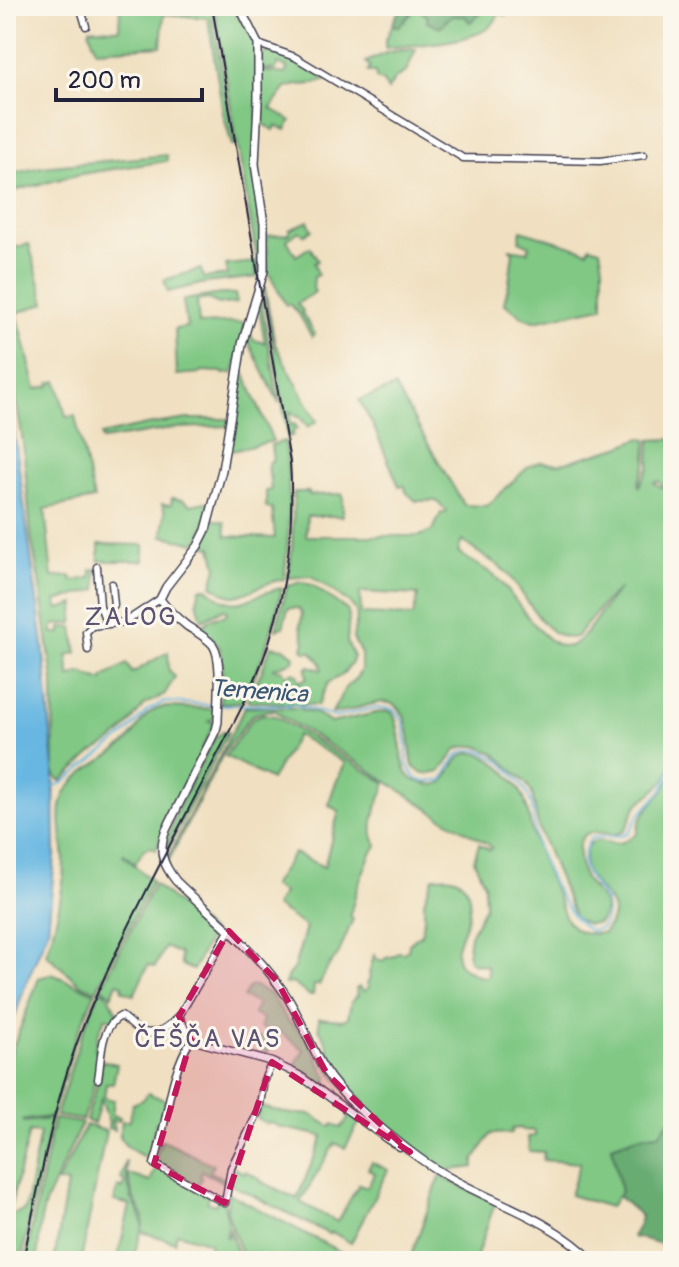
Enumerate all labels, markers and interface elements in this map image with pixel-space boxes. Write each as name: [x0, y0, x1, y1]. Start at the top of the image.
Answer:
scale bar: [56, 52, 202, 102]
text: 200 m: [68, 66, 141, 95]
district label: ZALOG: [84, 601, 178, 633]
water label: Temenica: [209, 674, 310, 709]
district label: ČEŠČA VAS: [134, 1022, 282, 1055]

